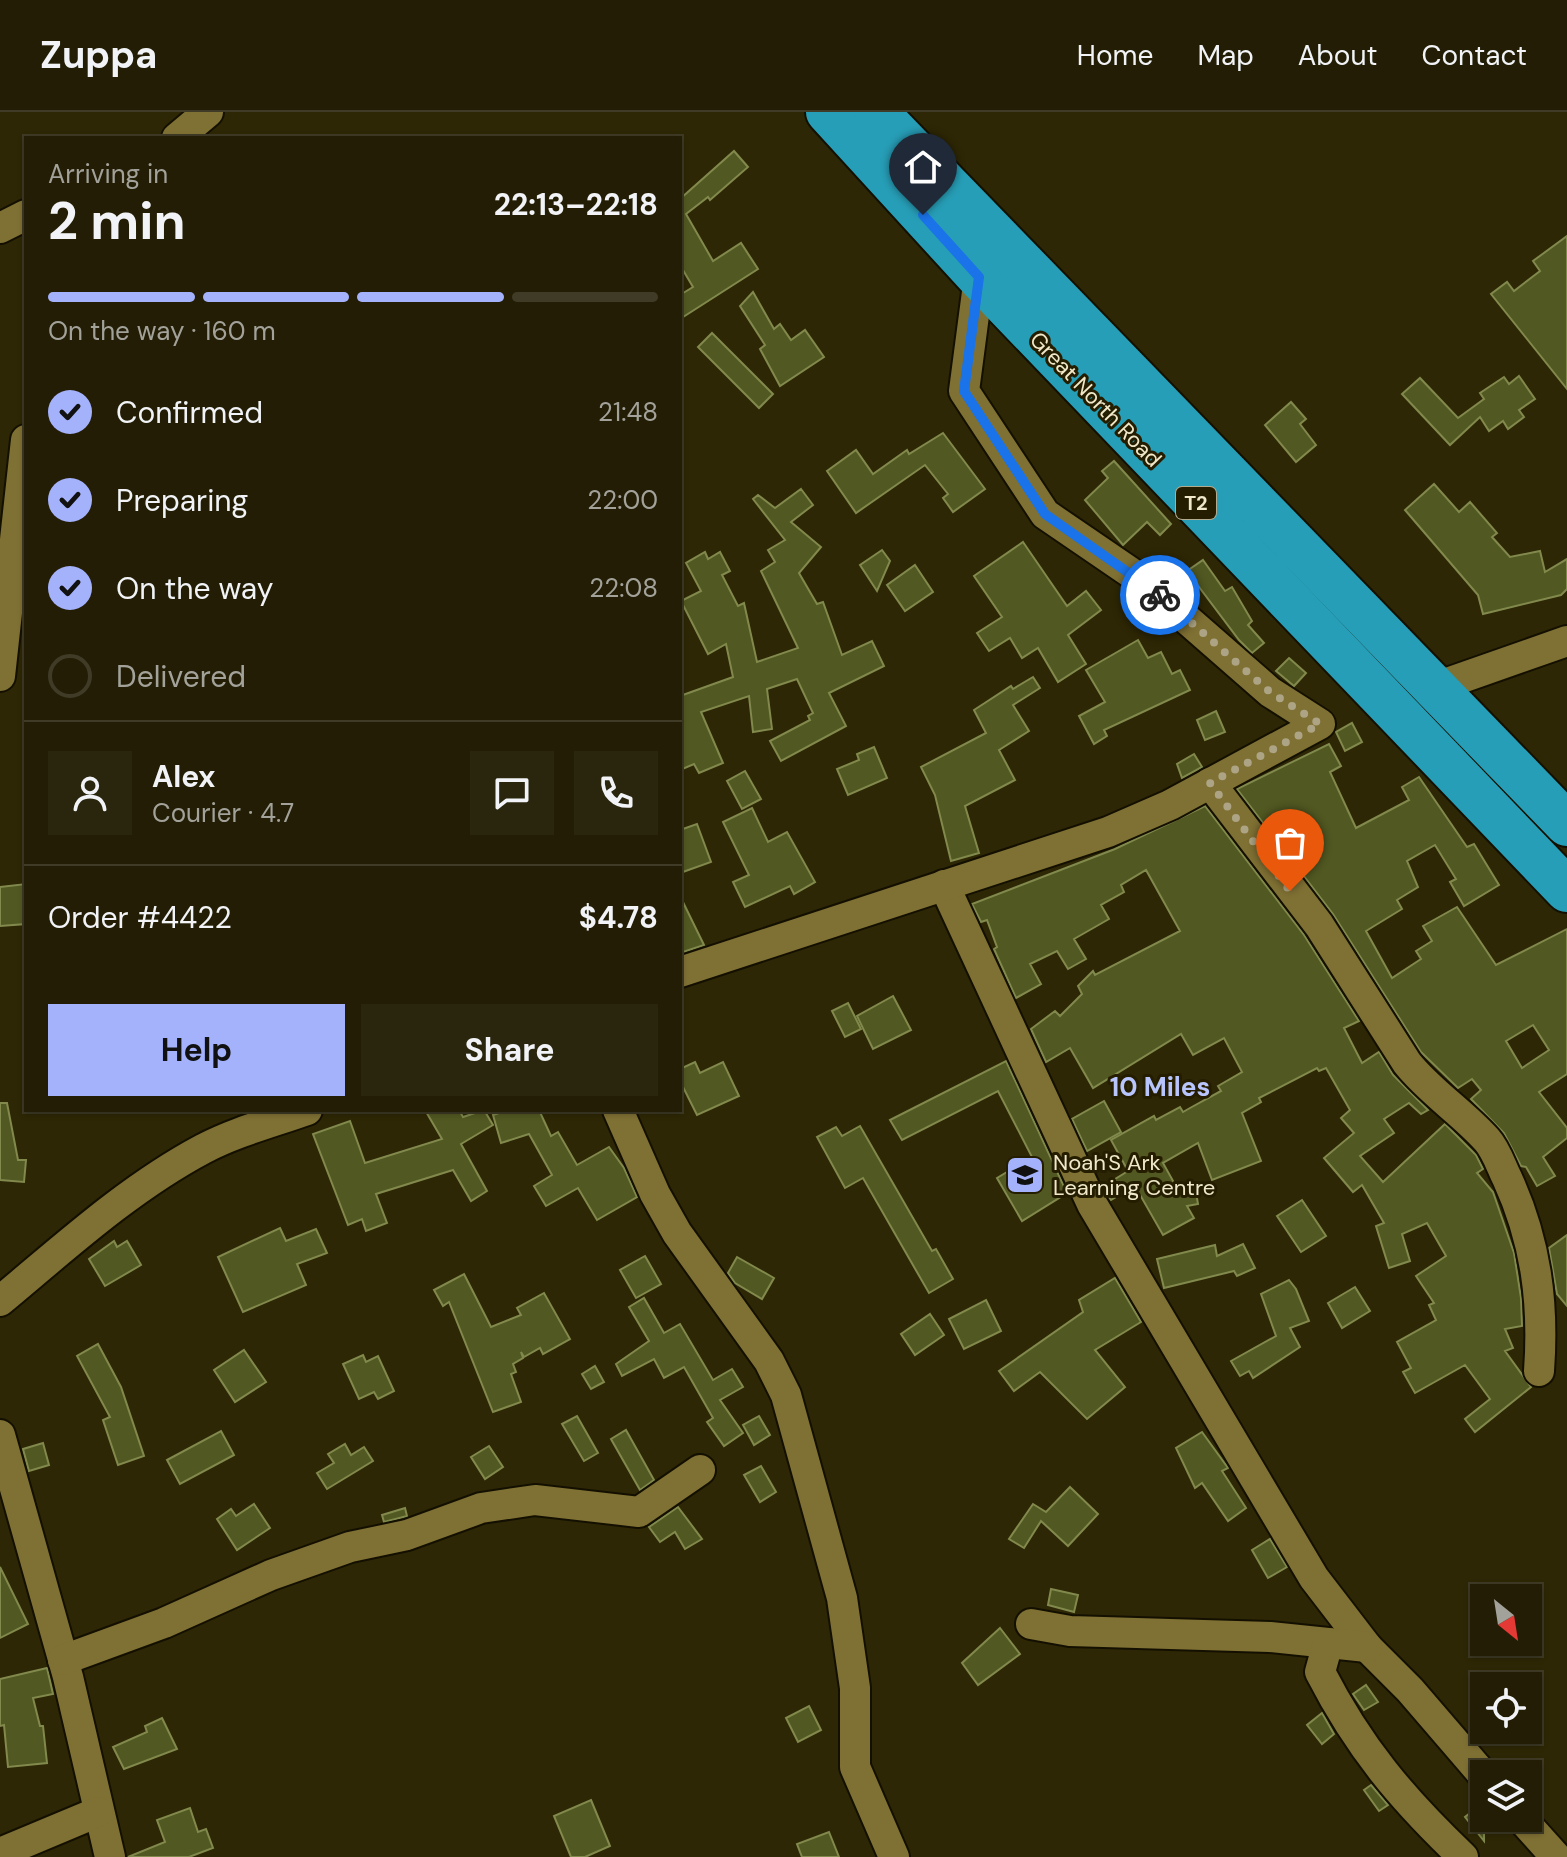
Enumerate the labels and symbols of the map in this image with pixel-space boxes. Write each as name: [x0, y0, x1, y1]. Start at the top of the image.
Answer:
pin: [889, 133, 957, 215]
street label: Great North Road: [1023, 325, 1168, 473]
road number: T2: [1176, 487, 1216, 519]
courier: [1120, 555, 1200, 635]
pin: [1256, 809, 1324, 891]
district label: 10 Miles: [1110, 1070, 1210, 1104]
place label: Noah'S Ark Learning Centre: [1053, 1148, 1215, 1202]
school or university icon: Noah'S Ark Learning Centre: [1004, 1154, 1046, 1196]
north arrow: [1470, 1584, 1542, 1656]

